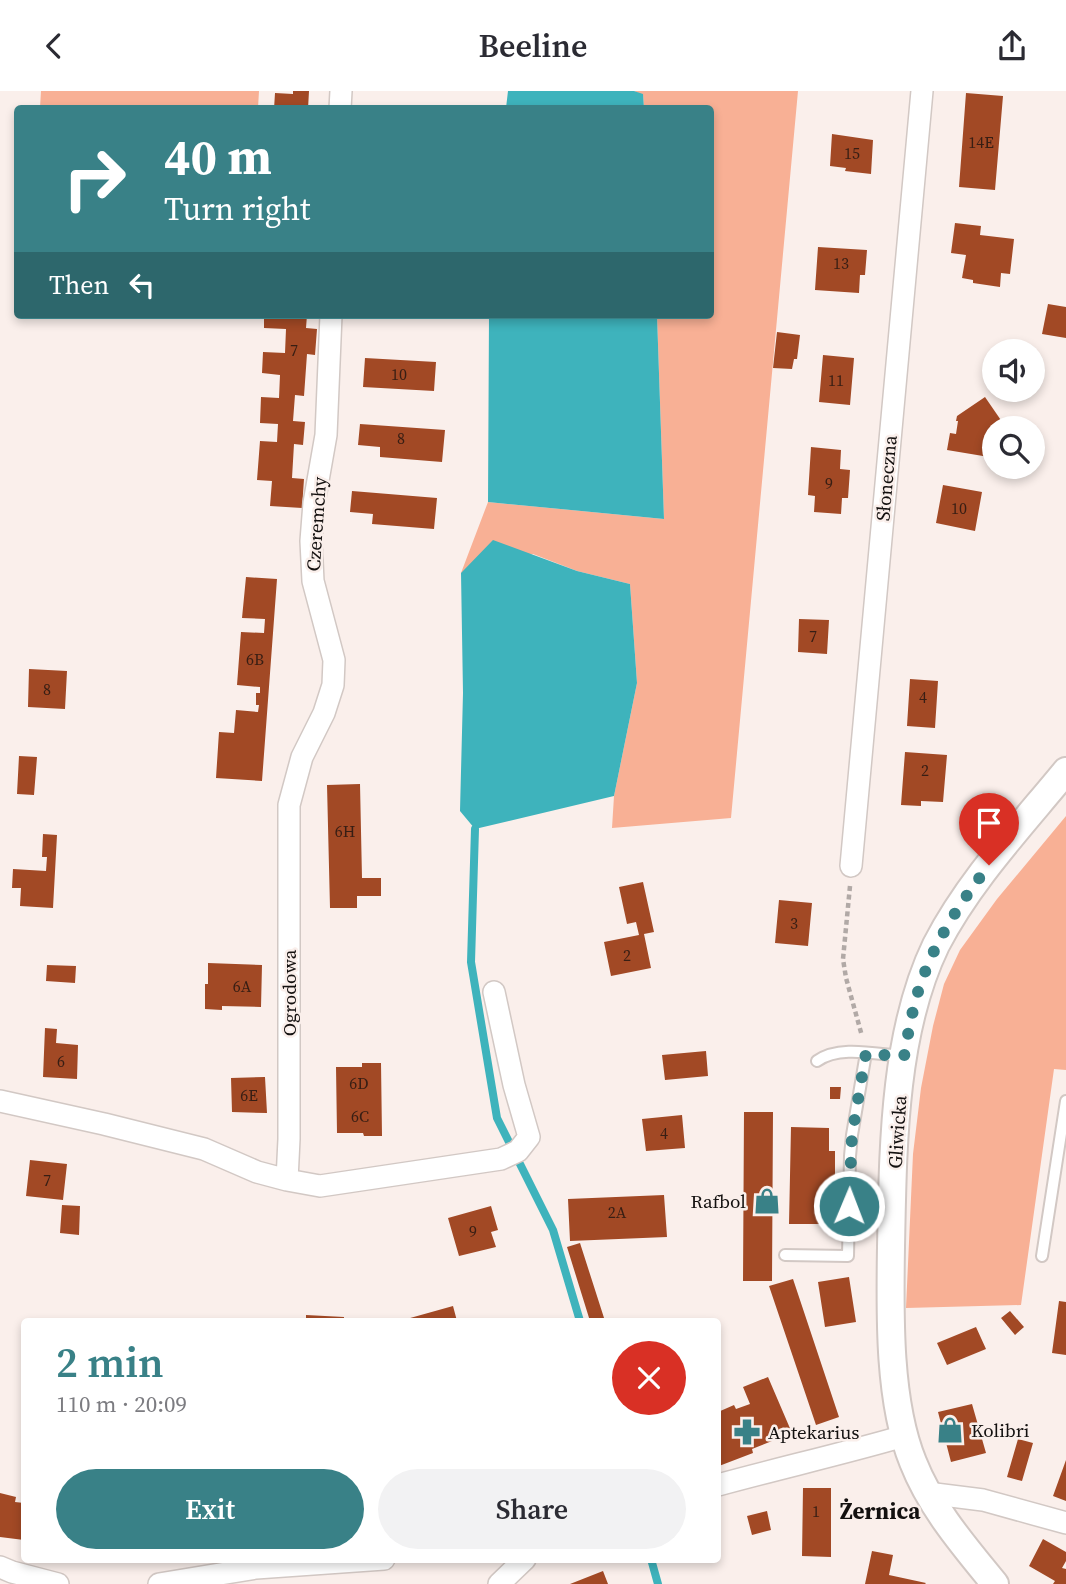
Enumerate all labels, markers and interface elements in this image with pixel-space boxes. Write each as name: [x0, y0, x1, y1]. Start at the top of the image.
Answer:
text: Beeline: [479, 24, 587, 68]
icon: back: [35, 27, 73, 65]
icon: share: [993, 27, 1031, 65]
text: 40 m: [164, 123, 272, 190]
house number: 14E: [968, 131, 994, 153]
icon: right: [49, 133, 140, 224]
house number: 15: [844, 142, 860, 164]
text: Turn right: [164, 187, 310, 231]
house number: 13: [833, 252, 849, 274]
icon: left: [123, 266, 161, 304]
text: Then: [49, 267, 109, 303]
house number: 7: [290, 339, 298, 361]
map controls: [982, 339, 1045, 479]
button: sound: [982, 339, 1045, 402]
house number: 10: [391, 363, 407, 385]
house number: 11: [828, 369, 844, 391]
button: search: [982, 416, 1045, 479]
house number: 8: [397, 427, 405, 449]
street label: Słoneczna: [869, 434, 903, 522]
house number: 9: [825, 472, 833, 494]
street label: Czeremchy: [300, 476, 332, 572]
house number: 10: [951, 497, 967, 519]
house number: 7: [809, 625, 817, 647]
house number: 6B: [246, 648, 264, 670]
house number: 8: [43, 678, 51, 700]
house number: 4: [919, 686, 927, 708]
house number: 2: [921, 759, 929, 781]
pin: [959, 793, 1019, 865]
icon: arrive: [970, 804, 1008, 842]
house number: 6H: [335, 820, 355, 842]
house number: 3: [790, 912, 798, 934]
house number: 2: [623, 944, 631, 966]
street label: Ogrodowa: [276, 949, 302, 1036]
house number: 6A: [233, 975, 252, 997]
house number: 6: [57, 1050, 65, 1072]
house number: 6D: [349, 1072, 369, 1094]
house number: 6E: [240, 1084, 258, 1106]
street label: Gliwicka: [881, 1094, 913, 1169]
house number: 6C: [351, 1105, 369, 1127]
house number: 4: [660, 1122, 668, 1144]
house number: 7: [43, 1169, 51, 1191]
position arrow: [812, 1169, 886, 1243]
shop icon: Rafbol: [752, 1186, 782, 1216]
place label: Rafbol: [691, 1188, 746, 1214]
house number: 2A: [608, 1201, 627, 1223]
house number: 9: [469, 1220, 477, 1242]
text: 2 min: [56, 1333, 164, 1391]
button: close: [612, 1341, 686, 1415]
text: 110 m · 20:09: [56, 1388, 187, 1420]
shop icon: Kolibri: [935, 1415, 965, 1445]
pharmacy icon: Aptekarius: [732, 1417, 762, 1447]
place label: Kolibri: [971, 1417, 1030, 1443]
place label: Aptekarius: [768, 1419, 860, 1445]
button: Exit: [56, 1469, 364, 1549]
button: Share: [378, 1469, 686, 1549]
district label: Żernica: [840, 1495, 921, 1527]
house number: 1: [812, 1500, 820, 1522]

